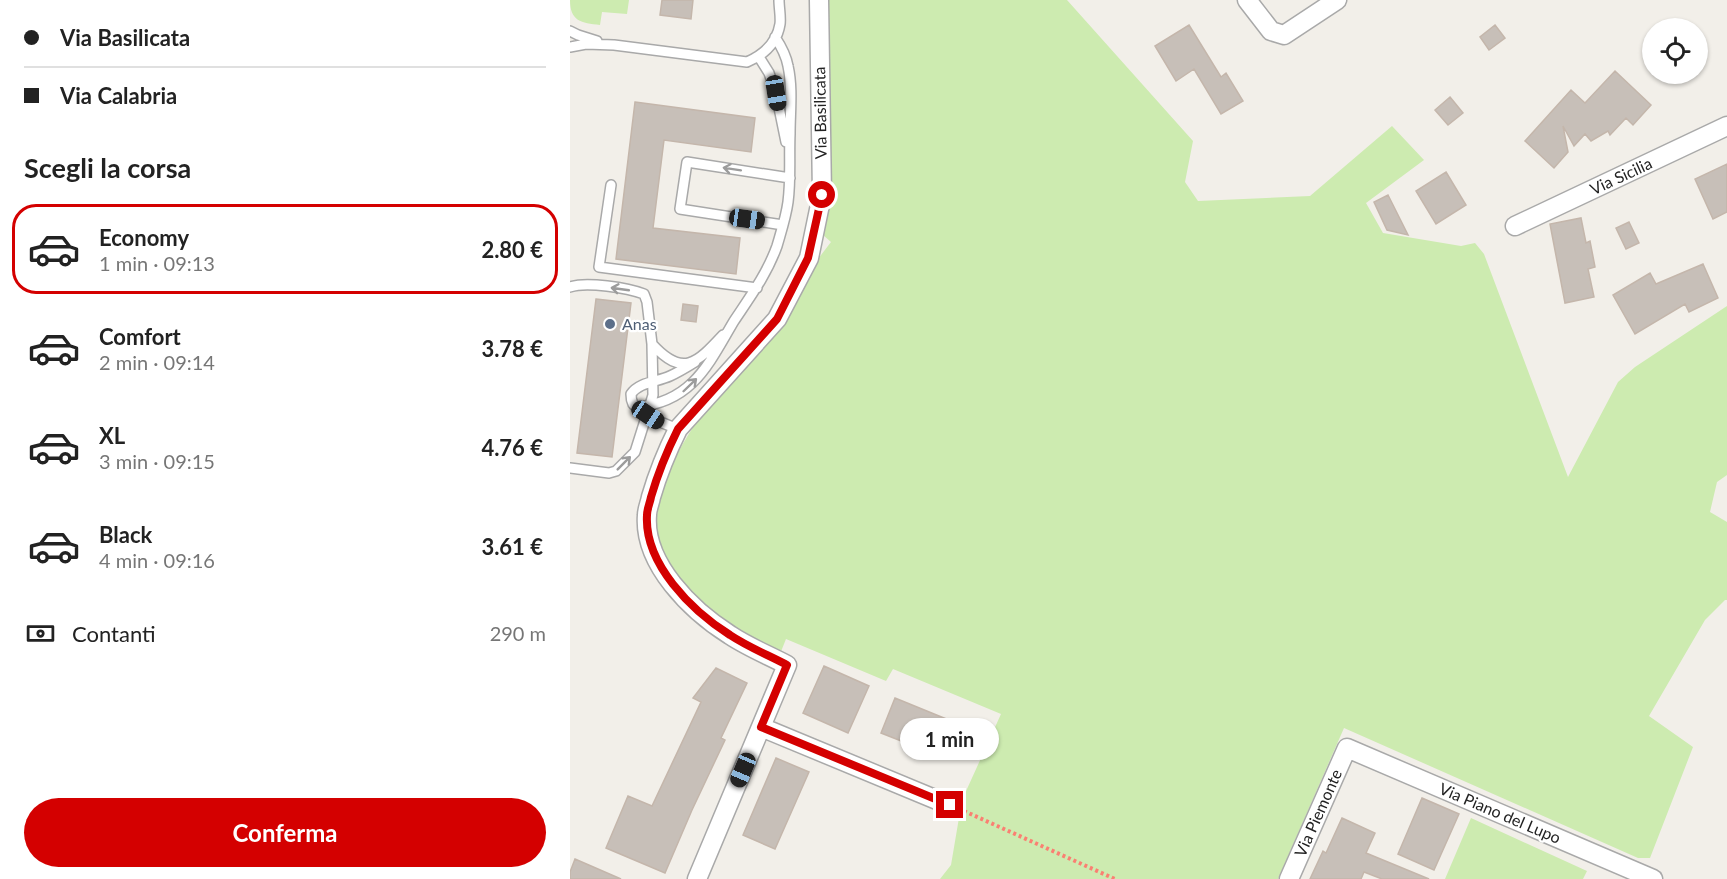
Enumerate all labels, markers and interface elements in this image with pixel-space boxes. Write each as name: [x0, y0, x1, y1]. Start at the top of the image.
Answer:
map controls: [1642, 18, 1708, 84]
button: locate: [1642, 18, 1708, 84]
text: Via Basilicata: [60, 24, 190, 51]
street label: Via Basilicata: [809, 67, 830, 159]
car: [764, 74, 788, 112]
text: Via Calabria: [60, 82, 177, 109]
text: Scegli la corsa: [24, 151, 191, 184]
street label: Via Sicilia: [1587, 153, 1655, 198]
one-way arrow: [722, 163, 742, 174]
route start: [808, 181, 835, 208]
car: [728, 208, 766, 230]
icon: car: [27, 222, 81, 276]
text: Economy: [99, 224, 189, 251]
text: 2.80 €: [481, 236, 543, 263]
text: 1 min · 09:13: [99, 251, 215, 275]
one-way arrow: [611, 283, 631, 294]
place label: Anas: [622, 314, 657, 333]
marker: Anas: [603, 317, 617, 331]
icon: car: [27, 321, 81, 375]
text: Comfort: [99, 323, 181, 350]
text: 3.78 €: [481, 335, 543, 362]
text: 2 min · 09:14: [99, 350, 215, 374]
one-way arrow: [682, 378, 697, 392]
car: [628, 397, 668, 433]
icon: car: [27, 420, 81, 474]
text: XL: [99, 422, 125, 449]
text: 4.76 €: [481, 434, 543, 461]
text: 3 min · 09:15: [99, 449, 215, 473]
one-way arrow: [617, 455, 632, 470]
icon: car: [27, 519, 81, 573]
text: Black: [99, 521, 152, 548]
text: 3.61 €: [481, 533, 543, 560]
text: 4 min · 09:16: [99, 548, 215, 572]
icon: cash: [24, 617, 57, 650]
text: Contanti: [72, 620, 156, 647]
text: 290 m: [490, 621, 546, 645]
callout: 1 min: [900, 718, 1000, 760]
text: 1 min: [925, 727, 974, 751]
car: [728, 750, 758, 790]
street label: Via Piemonte: [1290, 766, 1345, 859]
street label: Via Piano del Lupo: [1437, 778, 1564, 847]
route end: [936, 791, 963, 818]
button: Conferma: [24, 798, 546, 867]

